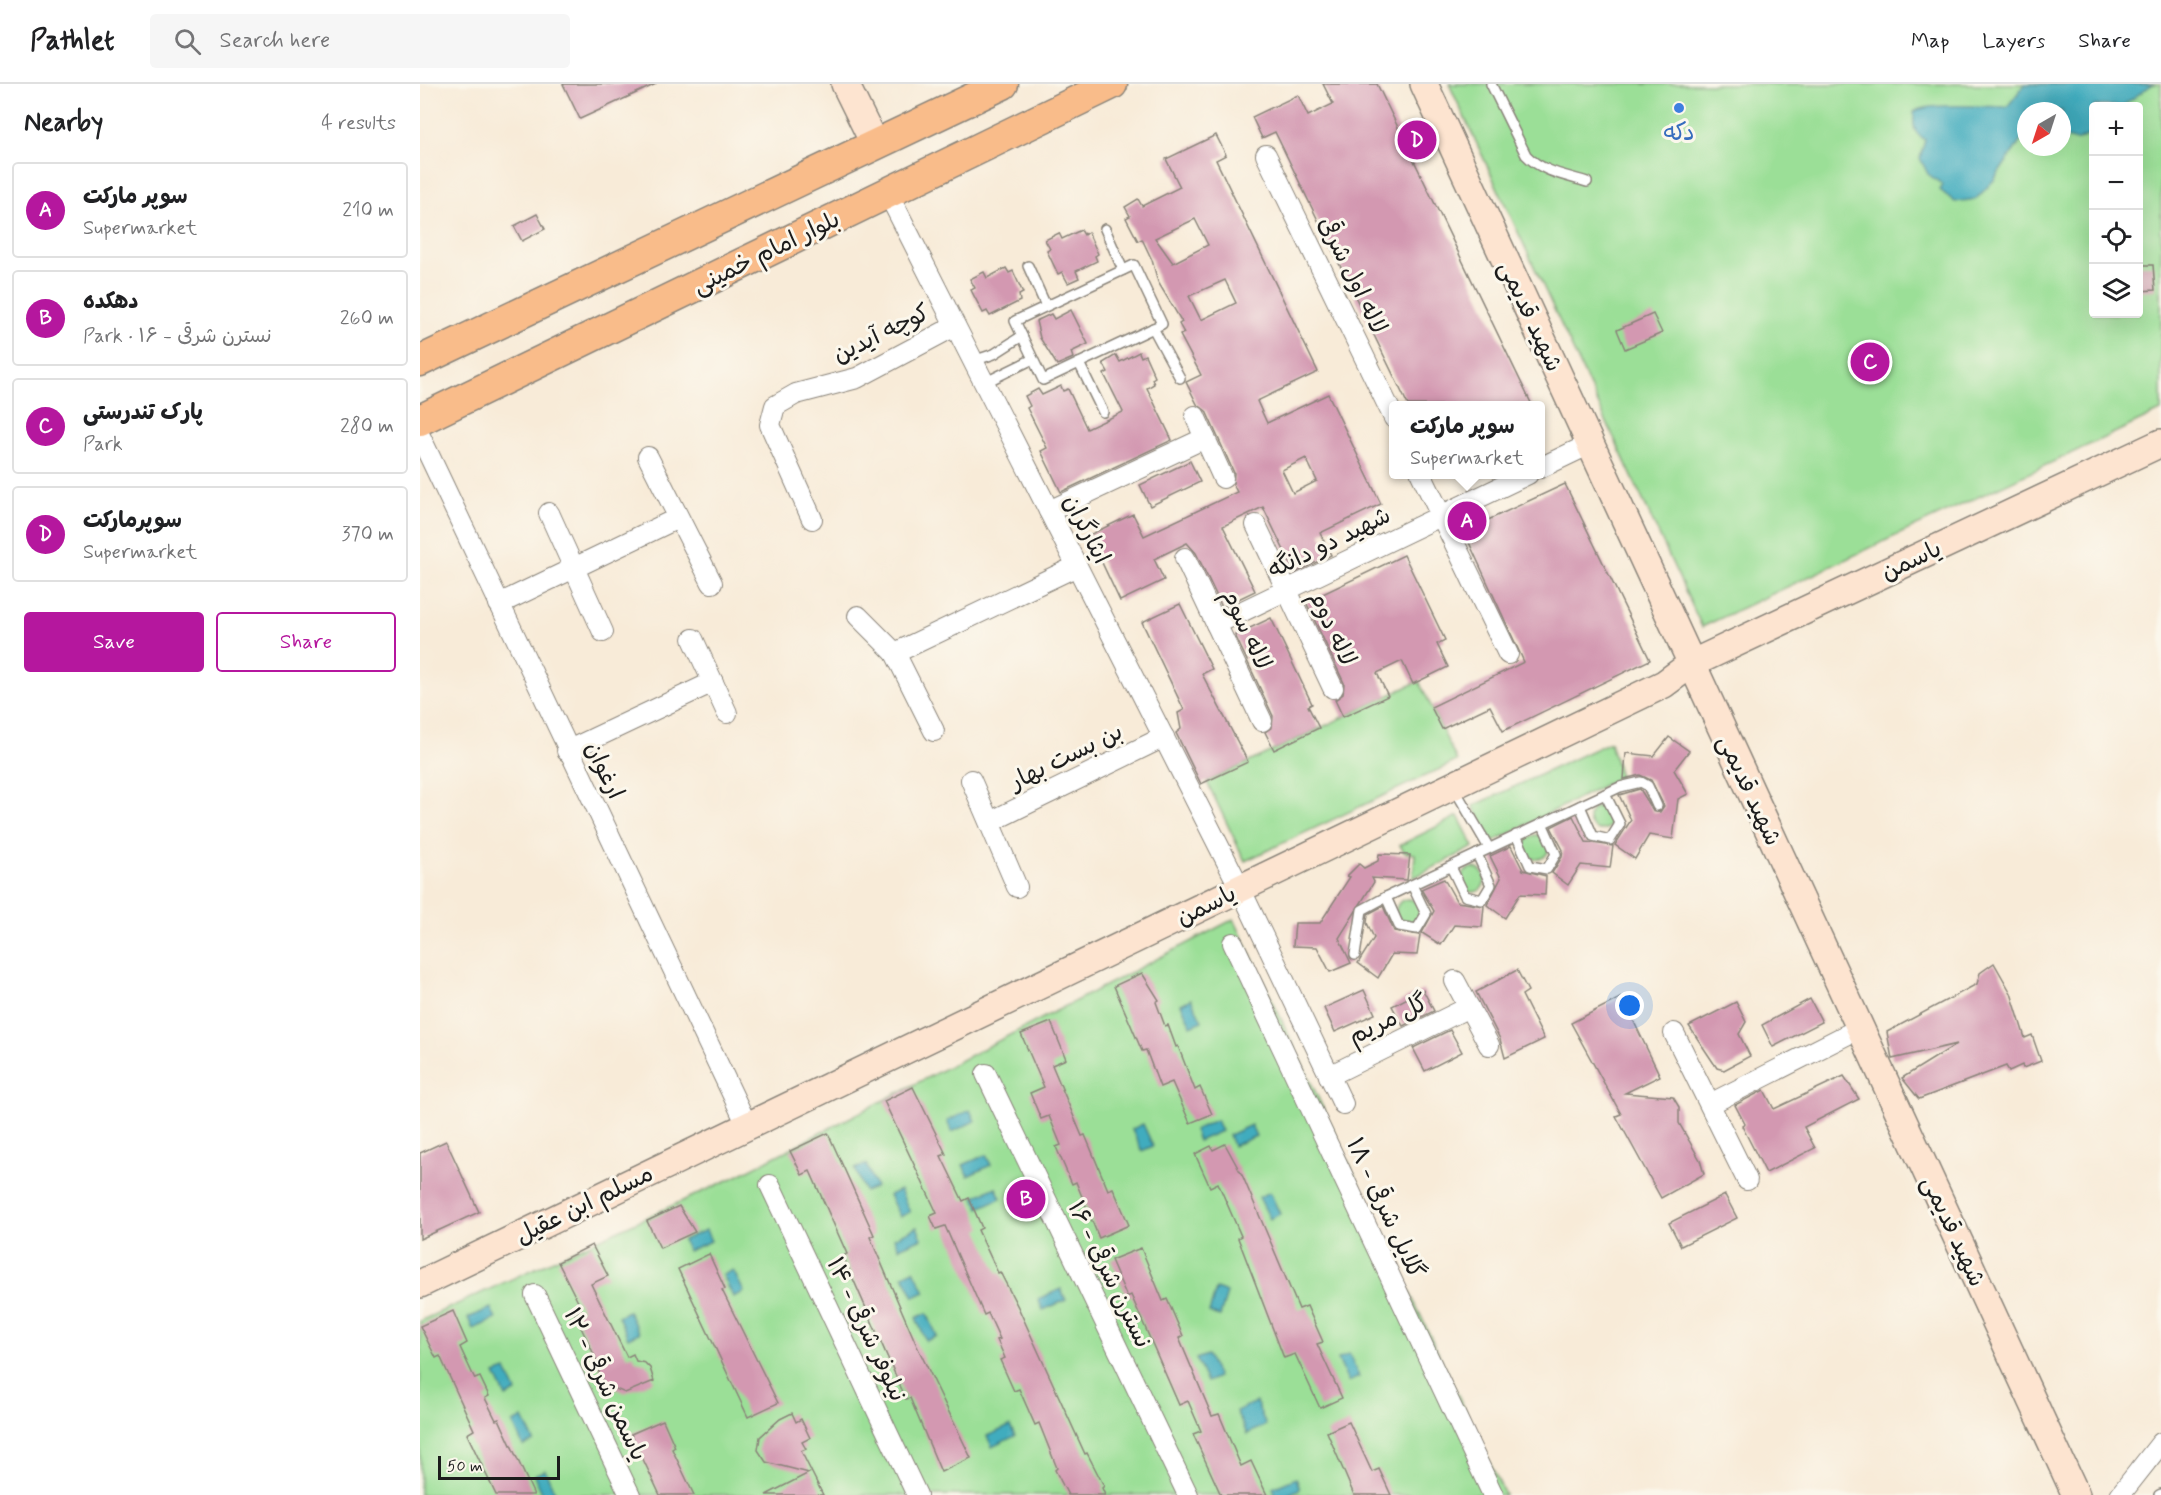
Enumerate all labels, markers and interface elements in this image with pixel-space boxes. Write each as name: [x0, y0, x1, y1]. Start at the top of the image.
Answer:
search box: [150, 14, 570, 68]
text: Pathlet: [30, 23, 114, 60]
icon: search: [171, 25, 204, 58]
text: Search here: [219, 27, 330, 55]
text: Map: [1911, 27, 1949, 55]
text: Layers: [1982, 27, 2045, 55]
text: Share: [2078, 27, 2131, 55]
marker: دکه: [1672, 101, 1686, 115]
north arrow: [2017, 102, 2071, 156]
map controls: [2089, 102, 2143, 318]
button: +: [2089, 102, 2143, 156]
text: Nearby: [24, 106, 103, 140]
text: 4 results: [321, 110, 396, 137]
pin: D: [1398, 118, 1436, 162]
place label: دکه: [1663, 118, 1695, 149]
button: −: [2089, 156, 2143, 210]
text: سوپر مارکت: [83, 183, 188, 211]
text: A: [39, 197, 52, 224]
text: 210 m: [342, 197, 394, 224]
street label: بلوار امام خمینی: [688, 204, 846, 303]
button: locate: [2089, 210, 2143, 264]
street label: لاله اول شرقی: [1310, 211, 1394, 339]
text: Supermarket: [83, 215, 197, 242]
street label: شهید قدیمی: [1490, 256, 1569, 377]
button: layers: [2089, 264, 2143, 318]
text: دهکده: [83, 288, 138, 316]
street label: کوچه آیدین: [828, 298, 935, 371]
text: B: [39, 305, 52, 332]
text: 260 m: [340, 305, 394, 332]
text: Park · نسترن شرقی - ۱۶: [83, 323, 272, 350]
pin: C: [1850, 340, 1890, 384]
text: پارک تندرستی: [83, 399, 203, 427]
popup: [1389, 401, 1545, 479]
text: C: [38, 413, 53, 440]
text: 280 m: [340, 413, 394, 440]
text: سوپر مارکت: [1410, 413, 1515, 441]
text: Park: [83, 431, 123, 458]
text: Supermarket: [1410, 445, 1524, 472]
street label: ایثارگران: [1055, 490, 1116, 570]
pin: A: [1448, 498, 1486, 544]
street label: شهید دو دانگه: [1263, 500, 1396, 586]
text: سوپرمارکت: [83, 507, 182, 535]
text: D: [39, 521, 52, 548]
text: 370 m: [342, 521, 394, 548]
street label: یاسمن: [1876, 534, 1947, 589]
text: Supermarket: [83, 539, 197, 566]
street label: لاله سوم: [1213, 584, 1278, 675]
street label: لاله دوم: [1299, 586, 1362, 672]
button: Save: [24, 612, 204, 672]
button: Share: [216, 612, 396, 672]
street label: بن بست بهار: [1003, 717, 1128, 799]
street label: شهید قدیمی: [1709, 730, 1788, 851]
street label: ارغوان: [577, 737, 630, 804]
street label: یاسمن: [1171, 879, 1242, 934]
street label: گل مریم: [1344, 988, 1434, 1054]
your location: [1615, 991, 1644, 1020]
street label: گلایل شرقی - ۱۸: [1338, 1133, 1432, 1284]
street label: مسلم ابن عقیل: [511, 1159, 659, 1253]
street label: شهید قدیمی: [1913, 1171, 1992, 1292]
pin: B: [1006, 1176, 1046, 1222]
street label: نسترن شرقی - ۱۶: [1060, 1195, 1159, 1353]
street label: نیلوفر شرقی - ۱۴: [819, 1252, 914, 1407]
street label: یاسمن شرقی - ۱۲: [556, 1303, 655, 1466]
scale bar: [438, 1453, 560, 1480]
text: 50 m: [447, 1456, 483, 1477]

